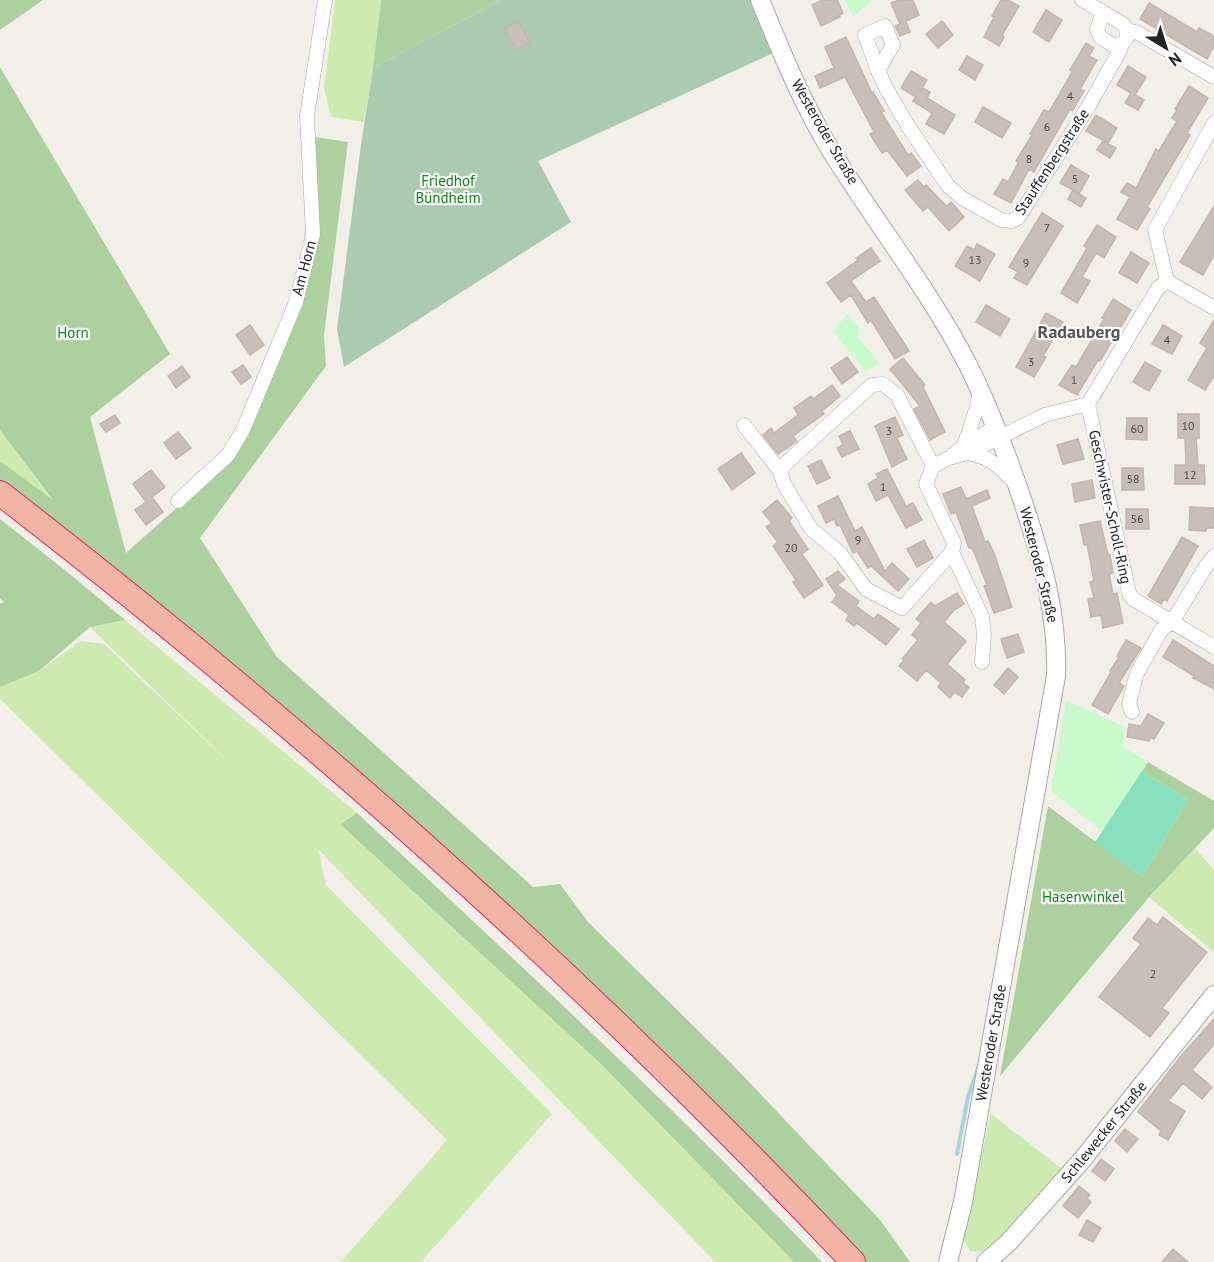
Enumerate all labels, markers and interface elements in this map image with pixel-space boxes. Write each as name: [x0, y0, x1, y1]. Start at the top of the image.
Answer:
north arrow: [1136, 18, 1196, 78]
text: N: [1165, 49, 1186, 71]
street label: Westeroder Straße: [788, 76, 863, 188]
house number: 4: [1067, 88, 1074, 103]
street label: Stauffenbergstraße: [1010, 105, 1093, 219]
house number: 6: [1044, 119, 1050, 134]
house number: 8: [1026, 151, 1032, 166]
park label: Friedhof Bündheim: [415, 171, 481, 207]
house number: 5: [1072, 171, 1078, 186]
house number: 7: [1044, 220, 1050, 235]
street label: Am Horn: [287, 238, 320, 298]
house number: 13: [968, 252, 982, 267]
house number: 9: [1023, 255, 1029, 270]
district label: Radauberg: [1038, 320, 1120, 343]
park label: Horn: [57, 323, 89, 342]
house number: 4: [1164, 332, 1171, 347]
house number: 3: [1028, 354, 1034, 369]
house number: 1: [1071, 372, 1077, 387]
house number: 10: [1181, 418, 1195, 433]
house number: 60: [1130, 421, 1144, 436]
house number: 3: [886, 423, 892, 438]
street label: Geschwister-Scholl-Ring: [1085, 428, 1136, 586]
house number: 12: [1183, 467, 1197, 482]
house number: 58: [1126, 471, 1140, 486]
house number: 1: [880, 479, 886, 494]
street label: Westeroder Straße: [1016, 505, 1063, 625]
house number: 56: [1130, 511, 1144, 526]
house number: 9: [855, 532, 861, 547]
house number: 20: [784, 540, 798, 555]
park label: Hasenwinkel: [1042, 887, 1125, 906]
house number: 2: [1150, 966, 1156, 981]
street label: Westeroder Straße: [971, 983, 1010, 1103]
street label: Schlewecker Straße: [1057, 1077, 1151, 1186]

